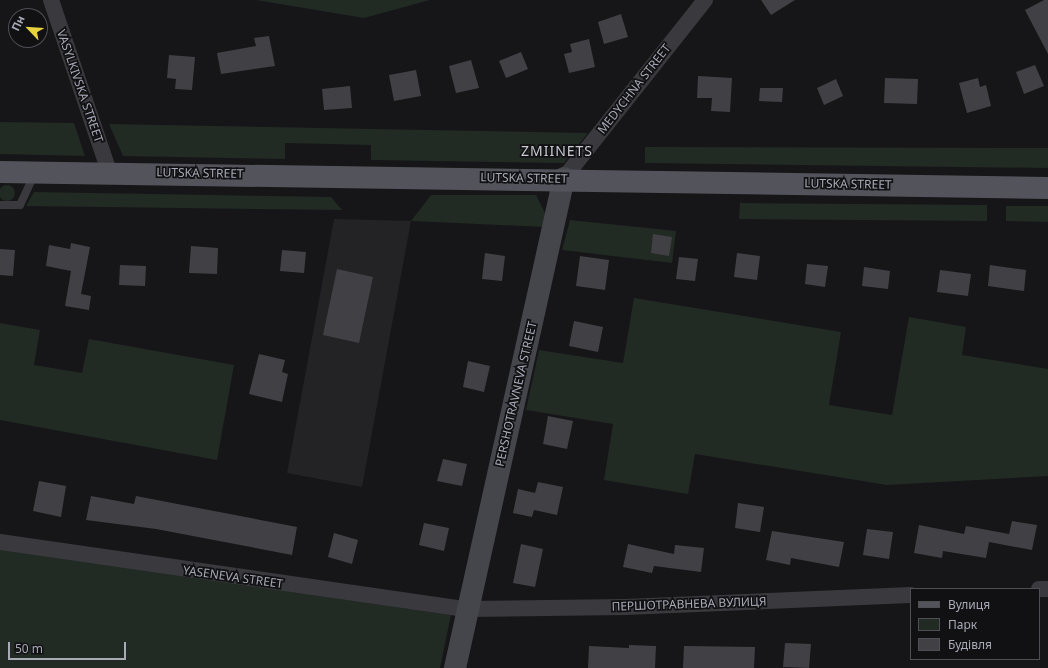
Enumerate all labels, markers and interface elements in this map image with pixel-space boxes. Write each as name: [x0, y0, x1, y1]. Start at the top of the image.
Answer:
north arrow: [8, 8, 48, 48]
text: Пн: [7, 13, 28, 33]
street label: VASYLKIVSKA STREET: [54, 28, 106, 144]
street label: MEDYCHNA STREET: [595, 41, 673, 137]
district label: ZMIINETS: [521, 143, 593, 159]
street label: LUTSKA STREET: [156, 165, 244, 181]
street label: LUTSKA STREET: [480, 170, 568, 186]
street label: LUTSKA STREET: [804, 176, 892, 192]
street label: PERSHOTRAVNEVA STREET: [492, 320, 540, 468]
street label: YASENEVA STREET: [182, 563, 284, 591]
legend: [910, 588, 1040, 660]
street label: ПЕРШОТРАВНЕВА ВУЛИЦЯ: [611, 594, 767, 614]
text: Вулиця: [948, 596, 990, 613]
text: Парк: [948, 616, 977, 633]
scale bar: [10, 634, 128, 660]
text: Будівля: [948, 636, 992, 653]
text: 50 m: [15, 640, 43, 657]

